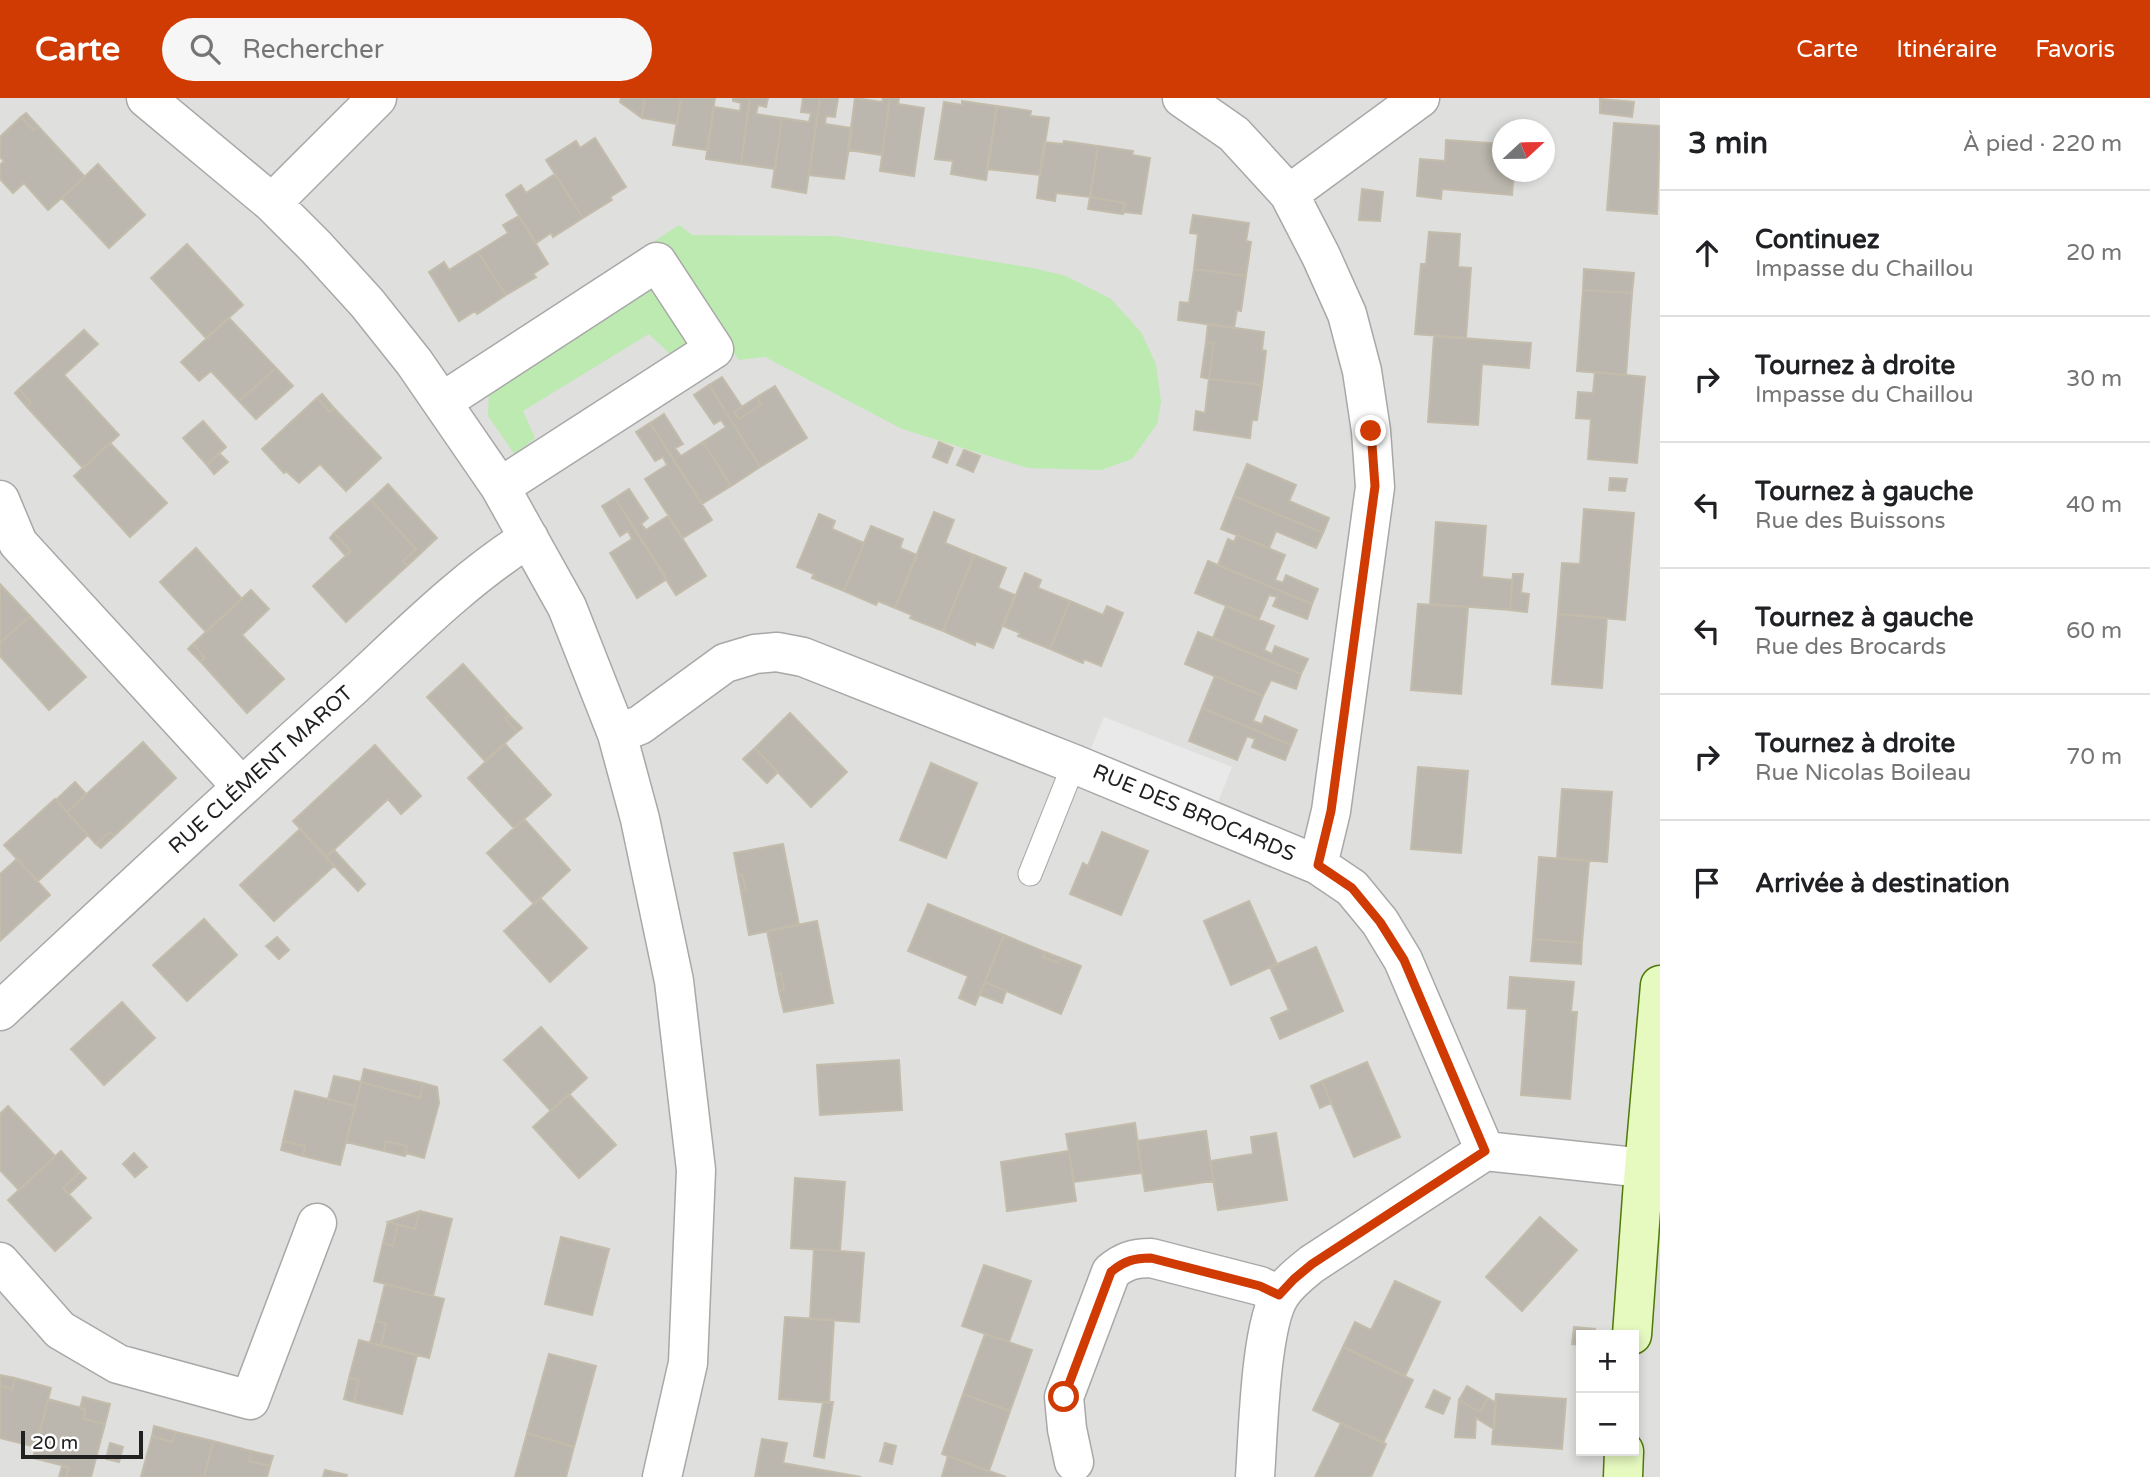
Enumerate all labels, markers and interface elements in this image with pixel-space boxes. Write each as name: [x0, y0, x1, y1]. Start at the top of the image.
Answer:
search box: [162, 18, 652, 81]
text: Carte: [35, 30, 120, 69]
icon: search: [186, 30, 224, 68]
text: Rechercher: [242, 34, 384, 65]
text: Carte: [1796, 35, 1858, 64]
text: Itinéraire: [1896, 35, 1997, 64]
text: Favoris: [2035, 35, 2115, 64]
north arrow: [1492, 119, 1555, 182]
text: 3 min: [1688, 125, 1768, 162]
text: À pied · 220 m: [1963, 130, 2122, 158]
text: Continuez: [1755, 224, 1880, 255]
icon: ahead: [1688, 234, 1726, 272]
text: 20 m: [2066, 239, 2122, 267]
text: Impasse du Chaillou: [1755, 255, 1974, 283]
text: Tournez à droite: [1755, 350, 1955, 381]
icon: right: [1688, 360, 1726, 398]
text: 30 m: [2066, 365, 2122, 393]
text: Impasse du Chaillou: [1755, 381, 1974, 409]
route end: [1355, 415, 1386, 446]
text: Tournez à gauche: [1755, 476, 1974, 507]
icon: left: [1688, 486, 1726, 524]
text: 40 m: [2066, 491, 2122, 519]
text: Rue des Buissons: [1755, 507, 1946, 535]
text: Tournez à gauche: [1755, 602, 1974, 633]
icon: left: [1688, 612, 1726, 650]
text: 60 m: [2066, 617, 2122, 645]
text: Rue des Brocards: [1755, 633, 1946, 661]
street label: RUE CLÉMENT MAROT: [164, 681, 358, 859]
text: Tournez à droite: [1755, 728, 1955, 759]
icon: right: [1688, 738, 1726, 776]
text: 70 m: [2066, 743, 2122, 771]
street label: RUE DES BROCARDS: [1089, 759, 1299, 867]
text: Rue Nicolas Boileau: [1755, 759, 1971, 787]
icon: arrive: [1688, 864, 1726, 902]
text: Arrivée à destination: [1755, 868, 2010, 899]
map controls: [1576, 1330, 1639, 1456]
button: +: [1576, 1330, 1639, 1393]
route start: [1048, 1381, 1079, 1412]
button: −: [1576, 1393, 1639, 1456]
scale bar: [21, 1428, 144, 1460]
text: 20 m: [32, 1432, 78, 1454]

